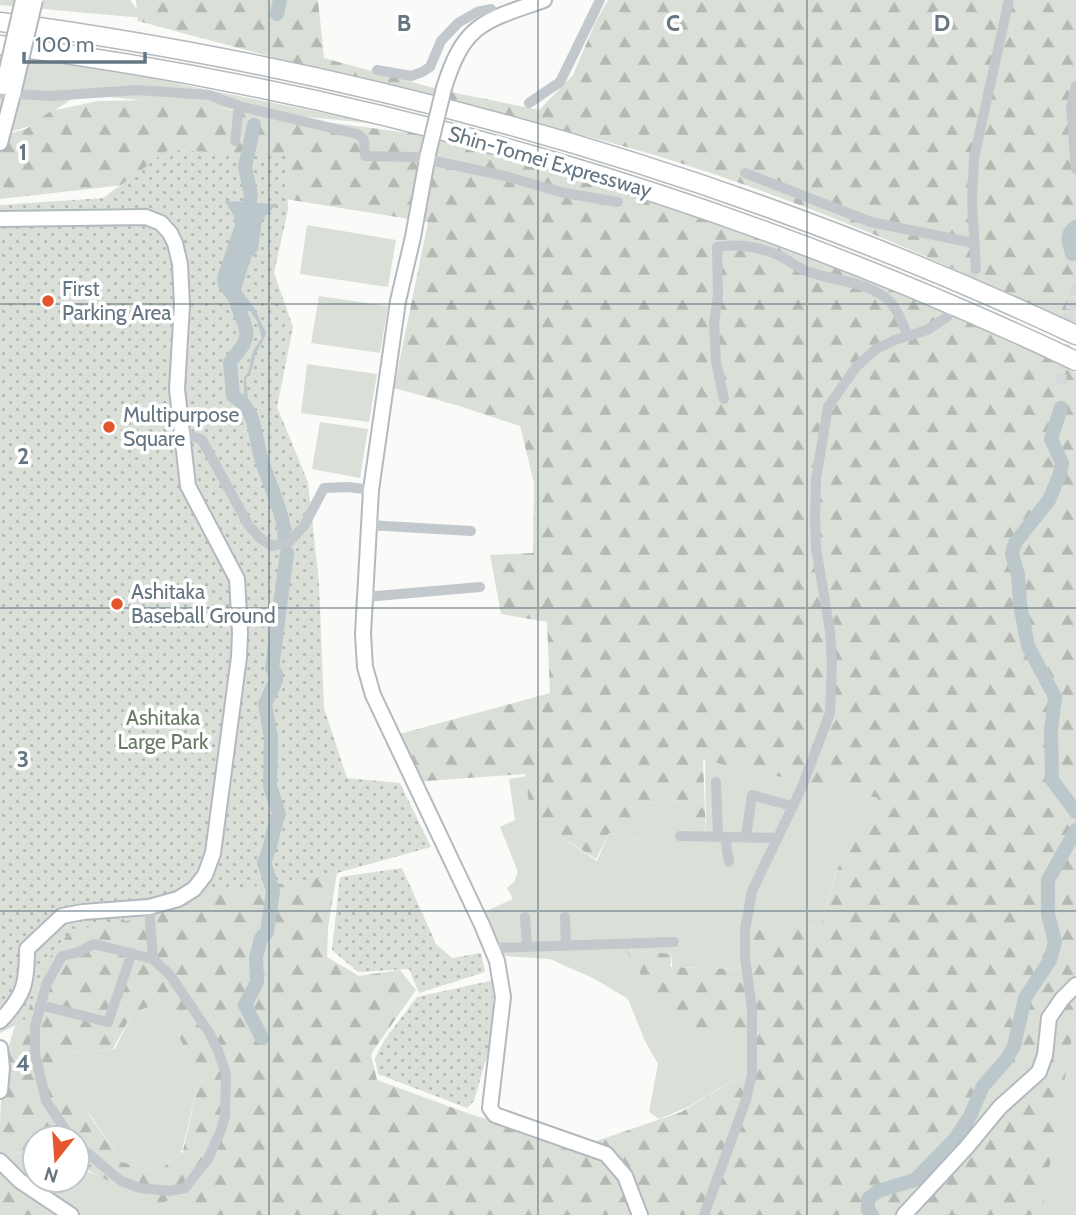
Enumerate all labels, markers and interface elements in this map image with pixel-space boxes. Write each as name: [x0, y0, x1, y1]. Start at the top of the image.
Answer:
text: B: [397, 9, 411, 37]
text: C: [666, 9, 680, 37]
text: D: [934, 9, 950, 37]
scale bar: [24, 21, 145, 65]
text: 100 m: [35, 32, 94, 57]
street label: Shin-Tomei Expressway: [446, 121, 655, 203]
text: 1: [19, 138, 27, 166]
place label: First Parking Area: [62, 276, 171, 325]
marker: First Parking Area: [40, 293, 56, 309]
place label: Multipurpose Square: [123, 402, 239, 451]
marker: Multipurpose Square: [101, 419, 117, 435]
text: 2: [17, 442, 29, 470]
place label: Ashitaka Baseball Ground: [131, 579, 276, 628]
marker: Ashitaka Baseball Ground: [109, 596, 125, 612]
park label: Ashitaka Large Park: [118, 705, 209, 754]
text: 3: [17, 745, 29, 773]
text: 4: [16, 1049, 30, 1077]
north arrow: [21, 1124, 91, 1194]
text: N: [41, 1162, 61, 1188]

